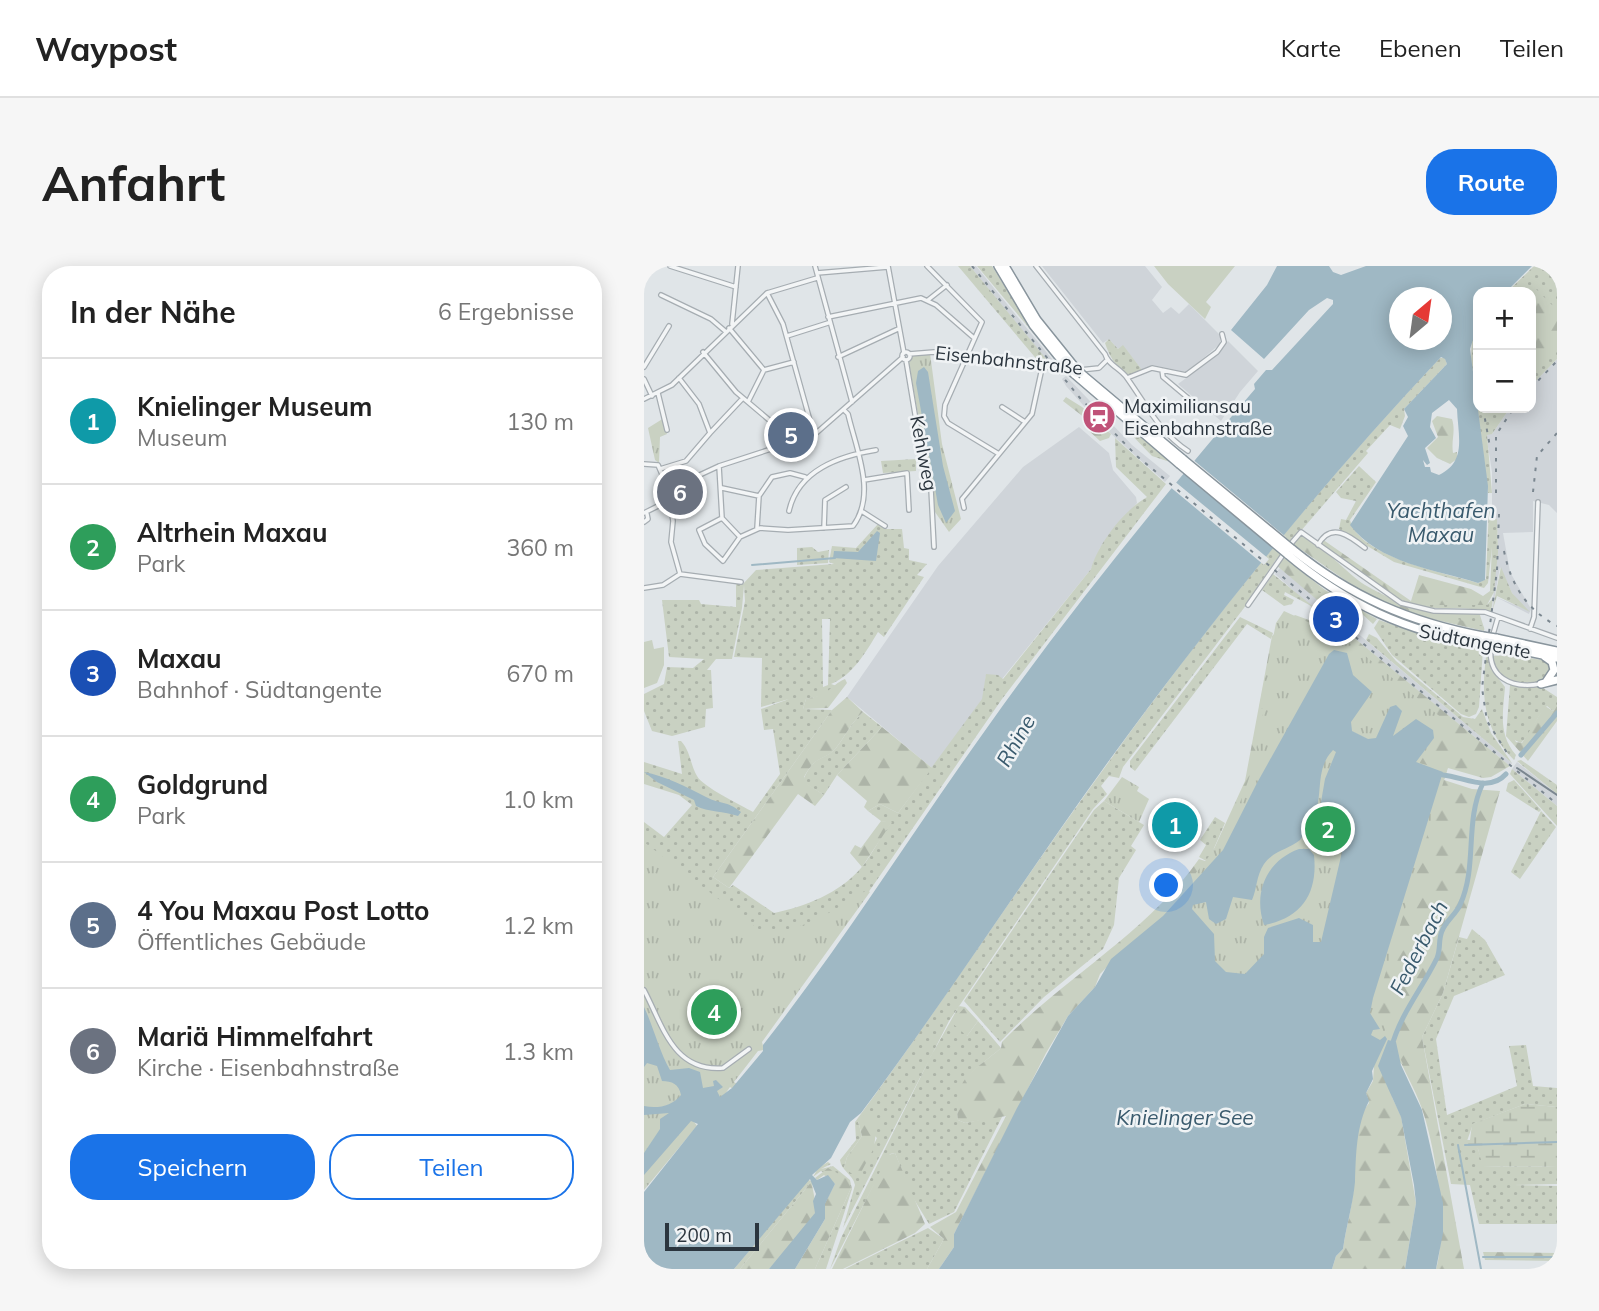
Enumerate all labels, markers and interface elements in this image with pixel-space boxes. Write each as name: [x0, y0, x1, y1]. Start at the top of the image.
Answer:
text: Waypost: [35, 28, 177, 69]
text: Karte: [1281, 33, 1341, 63]
text: Ebenen: [1379, 33, 1462, 63]
text: Teilen: [1500, 33, 1564, 63]
button: Route: [1426, 149, 1557, 215]
text: Anfahrt: [42, 152, 225, 213]
north arrow: [1389, 287, 1452, 350]
map controls: [1473, 287, 1536, 413]
button: +: [1473, 287, 1536, 350]
text: In der Nähe: [70, 293, 236, 331]
text: 6 Ergebnisse: [438, 297, 574, 326]
street label: Eisenbahnstraße: [934, 340, 1084, 380]
button: −: [1473, 350, 1536, 413]
text: Knielinger Museum: [137, 390, 372, 423]
place label: Maximiliansau Eisenbahnstraße: [1124, 394, 1272, 440]
station icon: Maximiliansau Eisenbahnstraße: [1080, 398, 1118, 436]
text: 1: [86, 407, 100, 436]
text: 130 m: [506, 407, 574, 436]
pin: 5: [768, 409, 814, 461]
street label: Kehlweg: [905, 413, 943, 493]
text: Museum: [137, 423, 227, 452]
pin: 6: [657, 466, 703, 518]
water label: Yachthafen Maxau: [1386, 497, 1496, 547]
text: Altrhein Maxau: [137, 516, 327, 549]
text: 2: [86, 533, 100, 562]
text: 360 m: [506, 533, 574, 562]
text: Park: [137, 549, 185, 578]
pin: 3: [1313, 593, 1359, 645]
street label: Südtangente: [1417, 618, 1533, 664]
text: Maxau: [137, 642, 222, 675]
text: 3: [86, 659, 100, 688]
text: 670 m: [506, 659, 574, 688]
text: Bahnhof · Südtangente: [137, 675, 382, 704]
water label: Rhine: [990, 710, 1040, 771]
text: Goldgrund: [137, 768, 268, 801]
text: 4: [86, 785, 100, 814]
text: 1.0 km: [503, 785, 574, 814]
pin: 1: [1152, 799, 1198, 851]
text: Park: [137, 801, 185, 830]
pin: 2: [1305, 803, 1351, 855]
your location: [1149, 868, 1183, 902]
text: 4 You Maxau Post Lotto: [137, 894, 429, 927]
water label: Federbach: [1383, 896, 1453, 999]
text: 5: [86, 911, 100, 940]
text: 1.2 km: [503, 911, 574, 940]
text: Öffentliches Gebäude: [137, 927, 366, 956]
pin: 4: [691, 986, 737, 1038]
text: Mariä Himmelfahrt: [137, 1020, 373, 1053]
text: 6: [86, 1037, 100, 1066]
text: 1.3 km: [503, 1037, 574, 1066]
text: Kirche · Eisenbahnstraße: [137, 1053, 399, 1082]
water label: Knielinger See: [1116, 1104, 1254, 1130]
button: Speichern: [70, 1134, 315, 1200]
button: Teilen: [329, 1134, 574, 1200]
scale bar: [665, 1220, 760, 1252]
text: 200 m: [676, 1223, 732, 1247]

